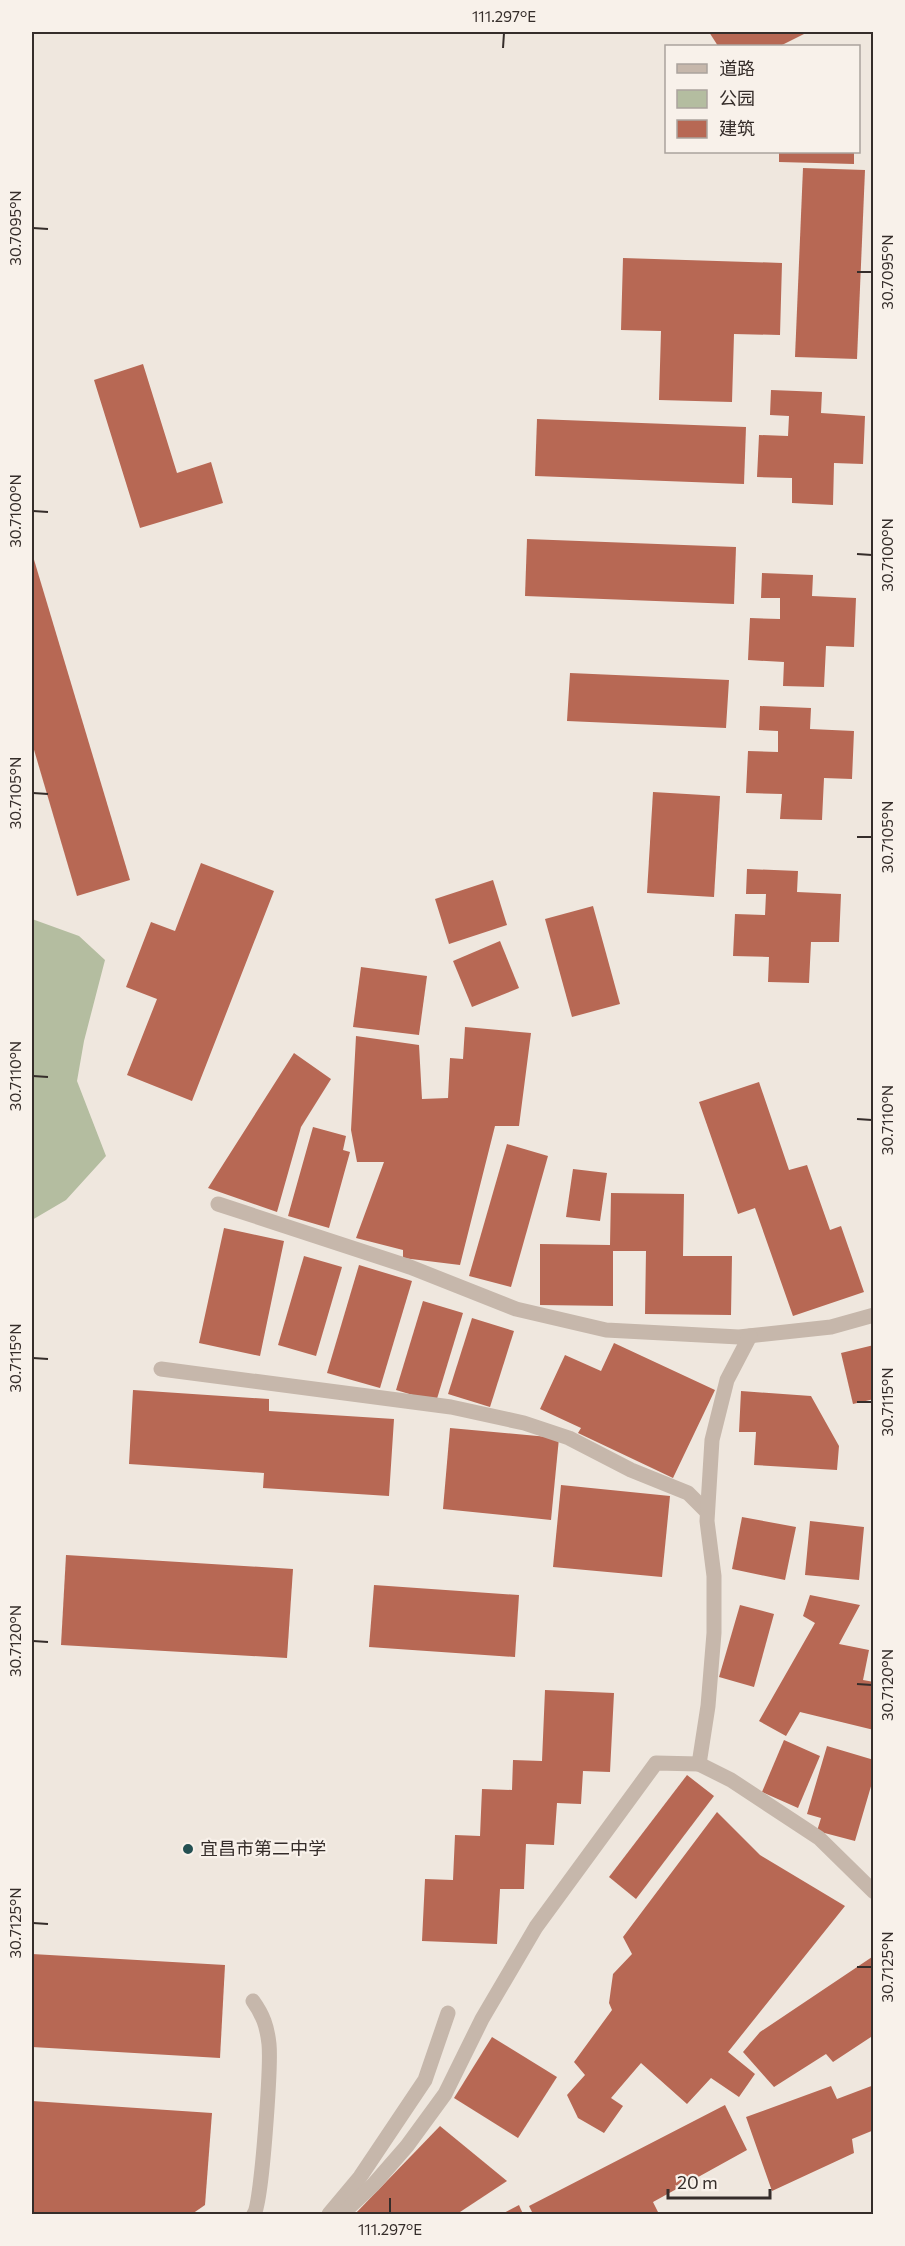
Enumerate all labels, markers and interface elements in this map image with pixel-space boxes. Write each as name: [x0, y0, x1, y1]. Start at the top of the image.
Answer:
text: 111.297°E: [472, 7, 536, 25]
legend: [665, 45, 860, 153]
text: 道路: [719, 57, 755, 79]
text: 公园: [719, 87, 755, 109]
text: 建筑: [719, 117, 755, 139]
text: 30.7095°N: [6, 190, 24, 266]
text: 30.7095°N: [878, 234, 896, 310]
text: 30.7100°N: [6, 474, 24, 548]
text: 30.7100°N: [878, 518, 896, 592]
text: 30.7105°N: [6, 757, 24, 829]
text: 30.7105°N: [878, 801, 896, 873]
text: 30.7110°N: [6, 1041, 24, 1111]
text: 30.7110°N: [878, 1085, 896, 1155]
text: 30.7115°N: [6, 1323, 24, 1393]
text: 30.7115°N: [878, 1367, 896, 1437]
text: 30.7120°N: [6, 1605, 24, 1677]
text: 30.7120°N: [878, 1649, 896, 1721]
place label: 宜昌市第二中学: [200, 1837, 326, 1859]
marker: 宜昌市第二中学: [181, 1842, 195, 1856]
text: 30.7125°N: [6, 1887, 24, 1959]
text: 30.7125°N: [878, 1931, 896, 2003]
scale bar: [668, 2162, 770, 2200]
text: 20 m: [677, 2171, 718, 2193]
text: 111.297°E: [358, 2220, 422, 2238]

